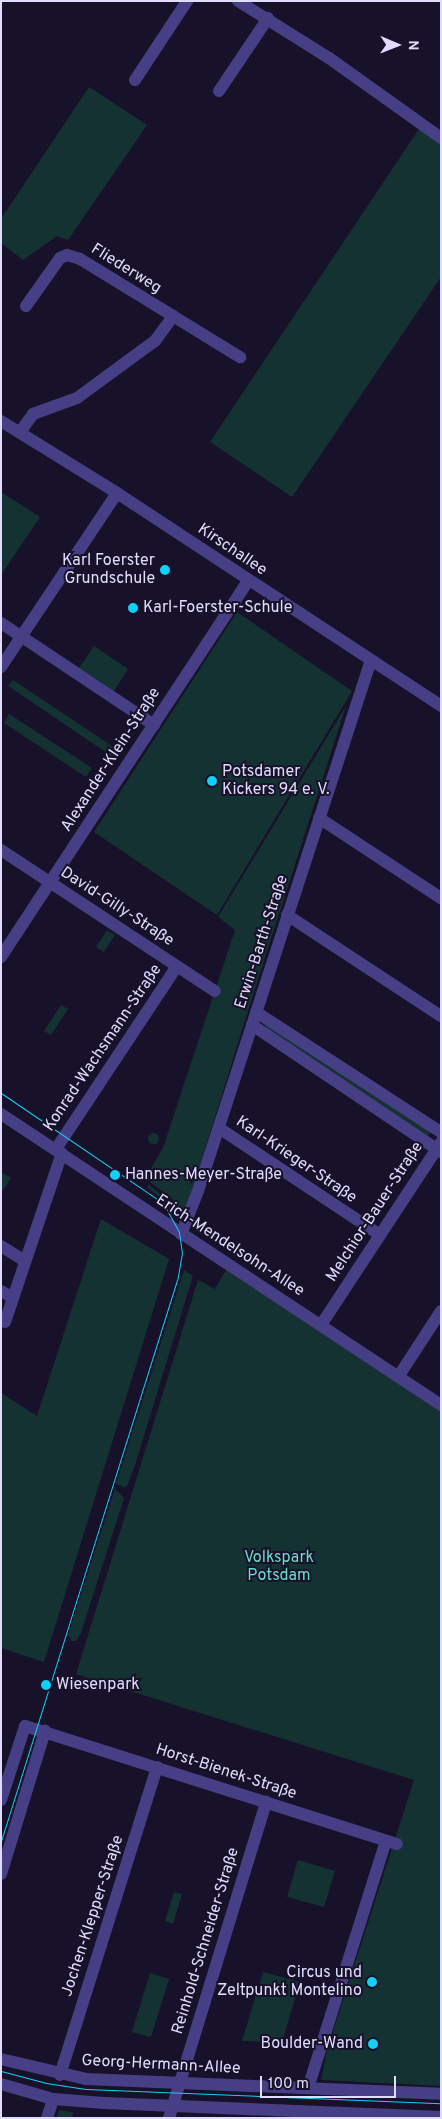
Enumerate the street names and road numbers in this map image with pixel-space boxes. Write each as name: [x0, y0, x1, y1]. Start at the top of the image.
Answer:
street label: Fliederweg: [87, 240, 165, 298]
street label: Kirschallee: [194, 520, 270, 580]
street label: Alexander-Klein-Straße: [57, 684, 165, 836]
street label: David-Gilly-Straße: [57, 863, 177, 951]
street label: Erwin-Barth-Straße: [231, 873, 293, 1011]
street label: Konrad-Wachsmann-Straße: [40, 961, 166, 1135]
street label: Karl-Krieger-Straße: [232, 1112, 360, 1208]
street label: Melchior-Bauer-Straße: [323, 1138, 427, 1286]
street label: Erich-Mendelsohn-Allee: [152, 1191, 308, 1301]
street label: Horst-Bienek-Straße: [153, 1740, 299, 1804]
street label: Jochen-Klepper-Straße: [58, 1833, 128, 1999]
street label: Reinhold-Schneider-Straße: [168, 1845, 244, 2037]
street label: Georg-Hermann-Allee: [81, 2051, 241, 2079]

